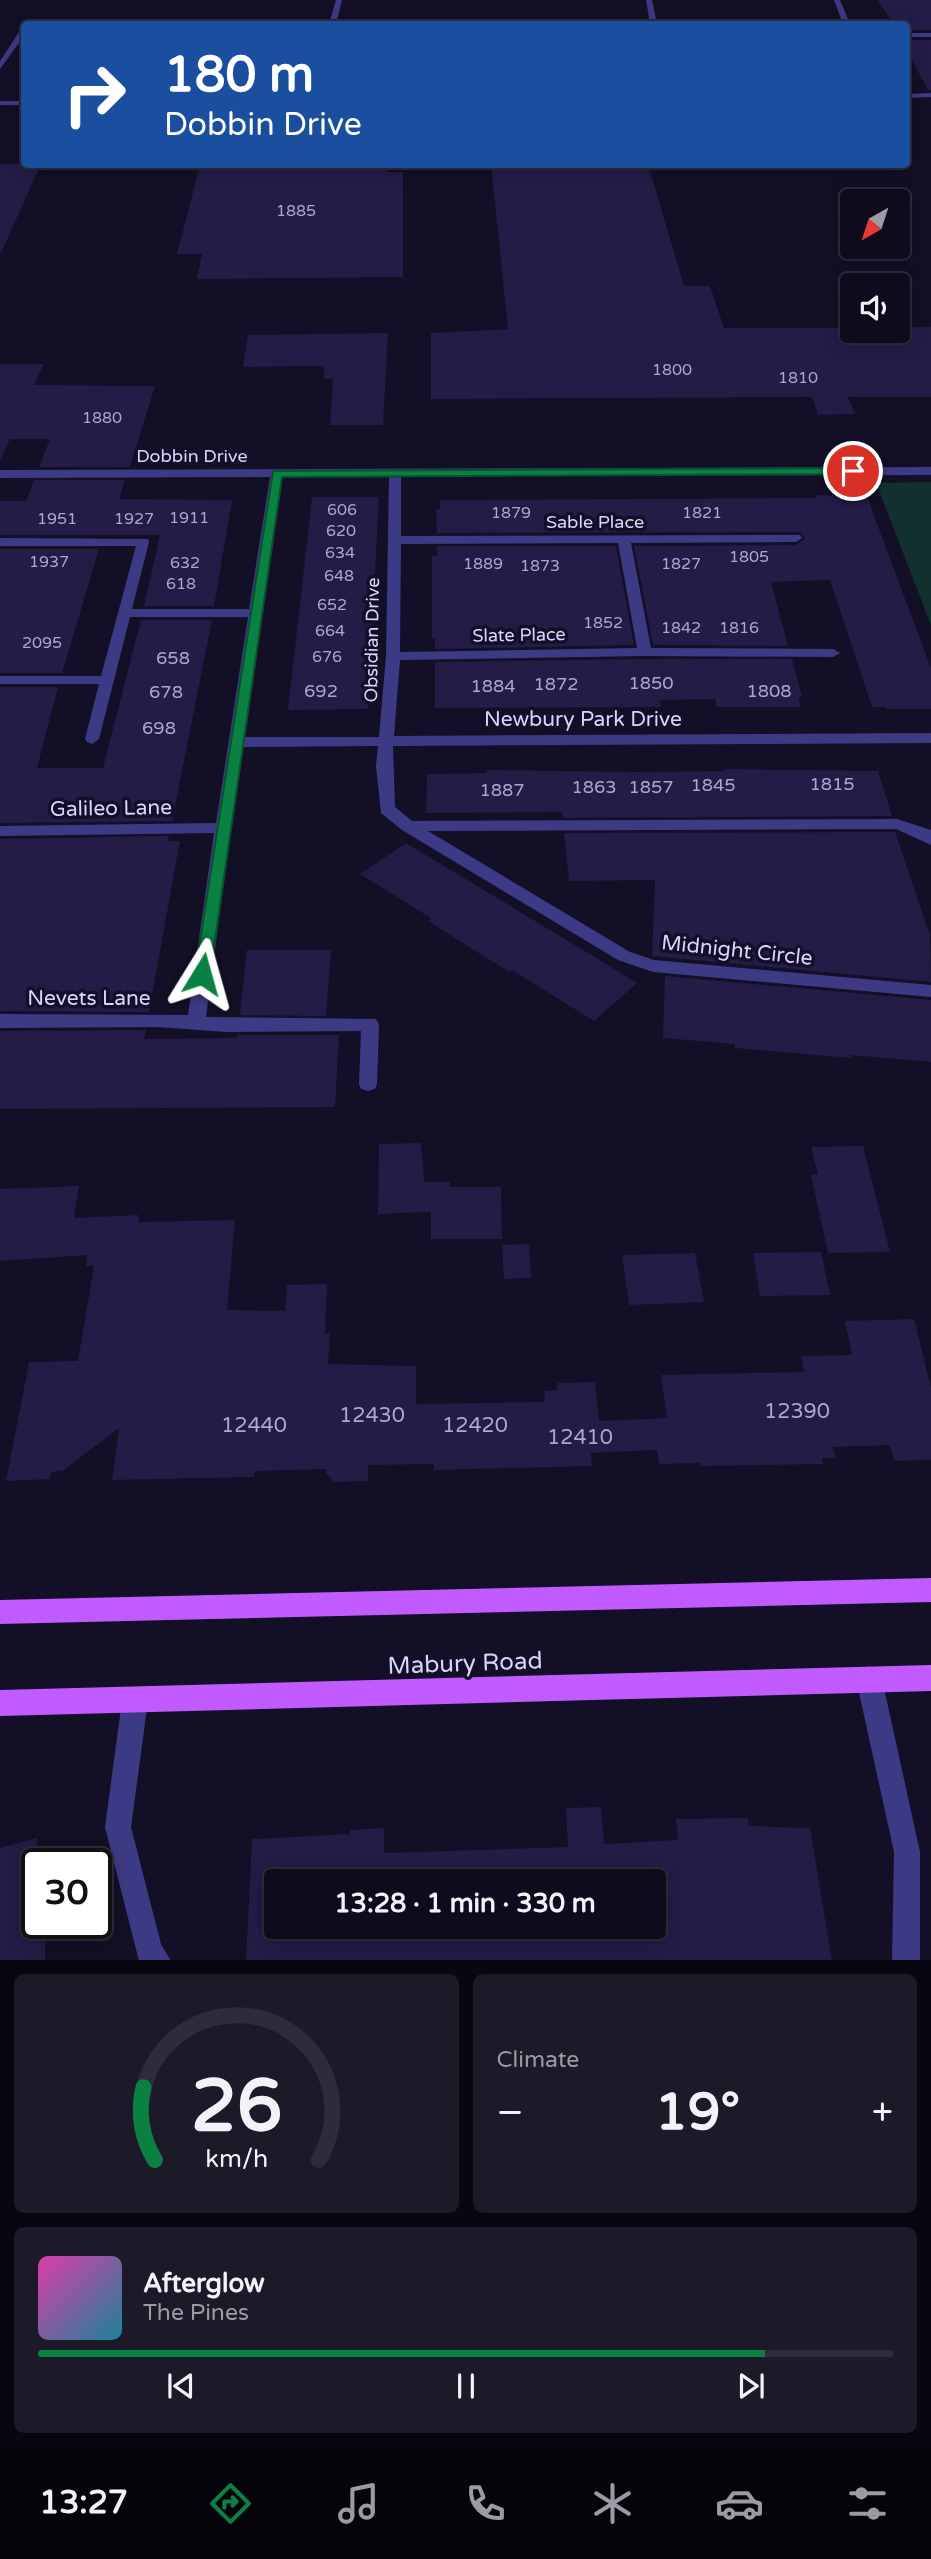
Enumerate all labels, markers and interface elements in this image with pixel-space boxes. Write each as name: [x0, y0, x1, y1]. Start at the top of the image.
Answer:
text: 180 m: [164, 46, 314, 105]
icon: right: [49, 49, 140, 140]
text: Dobbin Drive: [164, 106, 362, 144]
north arrow: [840, 189, 910, 259]
map controls: [840, 189, 910, 343]
house number: 1885: [276, 201, 316, 221]
button: sound: [840, 273, 910, 343]
house number: 1800: [652, 360, 692, 380]
house number: 1810: [778, 368, 818, 388]
house number: 1880: [82, 408, 122, 428]
pin: [823, 441, 883, 501]
street label: Dobbin Drive: [136, 445, 248, 467]
icon: arrive: [834, 452, 872, 490]
house number: 606: [327, 500, 357, 520]
house number: 1879: [491, 503, 531, 523]
house number: 1821: [682, 503, 722, 523]
house number: 1911: [169, 508, 209, 528]
house number: 1951: [37, 509, 77, 529]
house number: 1927: [114, 509, 154, 529]
street label: Sable Place: [546, 511, 644, 533]
house number: 620: [326, 521, 356, 541]
house number: 634: [325, 543, 355, 563]
house number: 1805: [729, 547, 769, 567]
house number: 1937: [29, 552, 69, 572]
house number: 632: [170, 553, 200, 573]
house number: 1889: [463, 554, 503, 574]
house number: 1827: [661, 554, 701, 574]
house number: 1873: [520, 556, 560, 576]
house number: 648: [324, 566, 354, 586]
house number: 618: [166, 574, 196, 594]
street label: Obsidian Drive: [360, 577, 384, 703]
house number: 652: [317, 595, 347, 615]
house number: 1852: [583, 613, 623, 633]
house number: 1842: [661, 618, 701, 638]
house number: 1816: [719, 618, 759, 638]
house number: 664: [315, 621, 345, 641]
street label: Slate Place: [472, 623, 566, 647]
house number: 2095: [22, 633, 62, 653]
house number: 658: [156, 647, 190, 669]
house number: 676: [312, 647, 342, 667]
house number: 1850: [628, 672, 674, 694]
house number: 1872: [533, 673, 579, 695]
house number: 1884: [470, 675, 516, 697]
house number: 692: [304, 680, 338, 702]
house number: 1808: [746, 680, 792, 702]
house number: 678: [149, 681, 183, 703]
street label: Newbury Park Drive: [484, 707, 682, 732]
house number: 698: [142, 717, 176, 739]
house number: 1815: [809, 773, 855, 795]
house number: 1845: [690, 774, 736, 796]
house number: 1863: [571, 776, 617, 798]
house number: 1857: [628, 776, 674, 798]
house number: 1887: [479, 779, 525, 801]
street label: Galileo Lane: [50, 795, 172, 822]
street label: Midnight Circle: [660, 930, 814, 971]
position arrow: [165, 937, 239, 1011]
street label: Nevets Lane: [27, 986, 151, 1011]
house number: 12390: [764, 1399, 830, 1424]
house number: 12430: [339, 1403, 405, 1428]
house number: 12440: [221, 1413, 287, 1438]
house number: 12420: [442, 1413, 508, 1438]
house number: 12410: [547, 1425, 613, 1450]
street label: Mabury Road: [387, 1646, 543, 1681]
speed limit sign: 30: [21, 1848, 112, 1939]
text: 13:28 · 1 min · 330 m: [334, 1888, 596, 1919]
text: Climate: [497, 2046, 579, 2074]
text: 26: [191, 2063, 282, 2151]
text: 19°: [655, 2081, 740, 2144]
text: −: [497, 2090, 524, 2136]
text: +: [872, 2090, 893, 2136]
text: km/h: [205, 2143, 268, 2173]
text: Afterglow: [143, 2268, 265, 2299]
text: The Pines: [143, 2299, 249, 2327]
icon: previous: [162, 2367, 200, 2405]
icon: pause: [447, 2367, 485, 2405]
icon: next: [732, 2367, 770, 2405]
icon: directions: [206, 2479, 255, 2528]
icon: music: [334, 2479, 383, 2528]
icon: phone: [461, 2479, 510, 2528]
icon: climate: [588, 2479, 637, 2528]
icon: car: [715, 2479, 764, 2528]
icon: filters: [843, 2479, 892, 2528]
text: 13:27: [39, 2484, 128, 2522]

